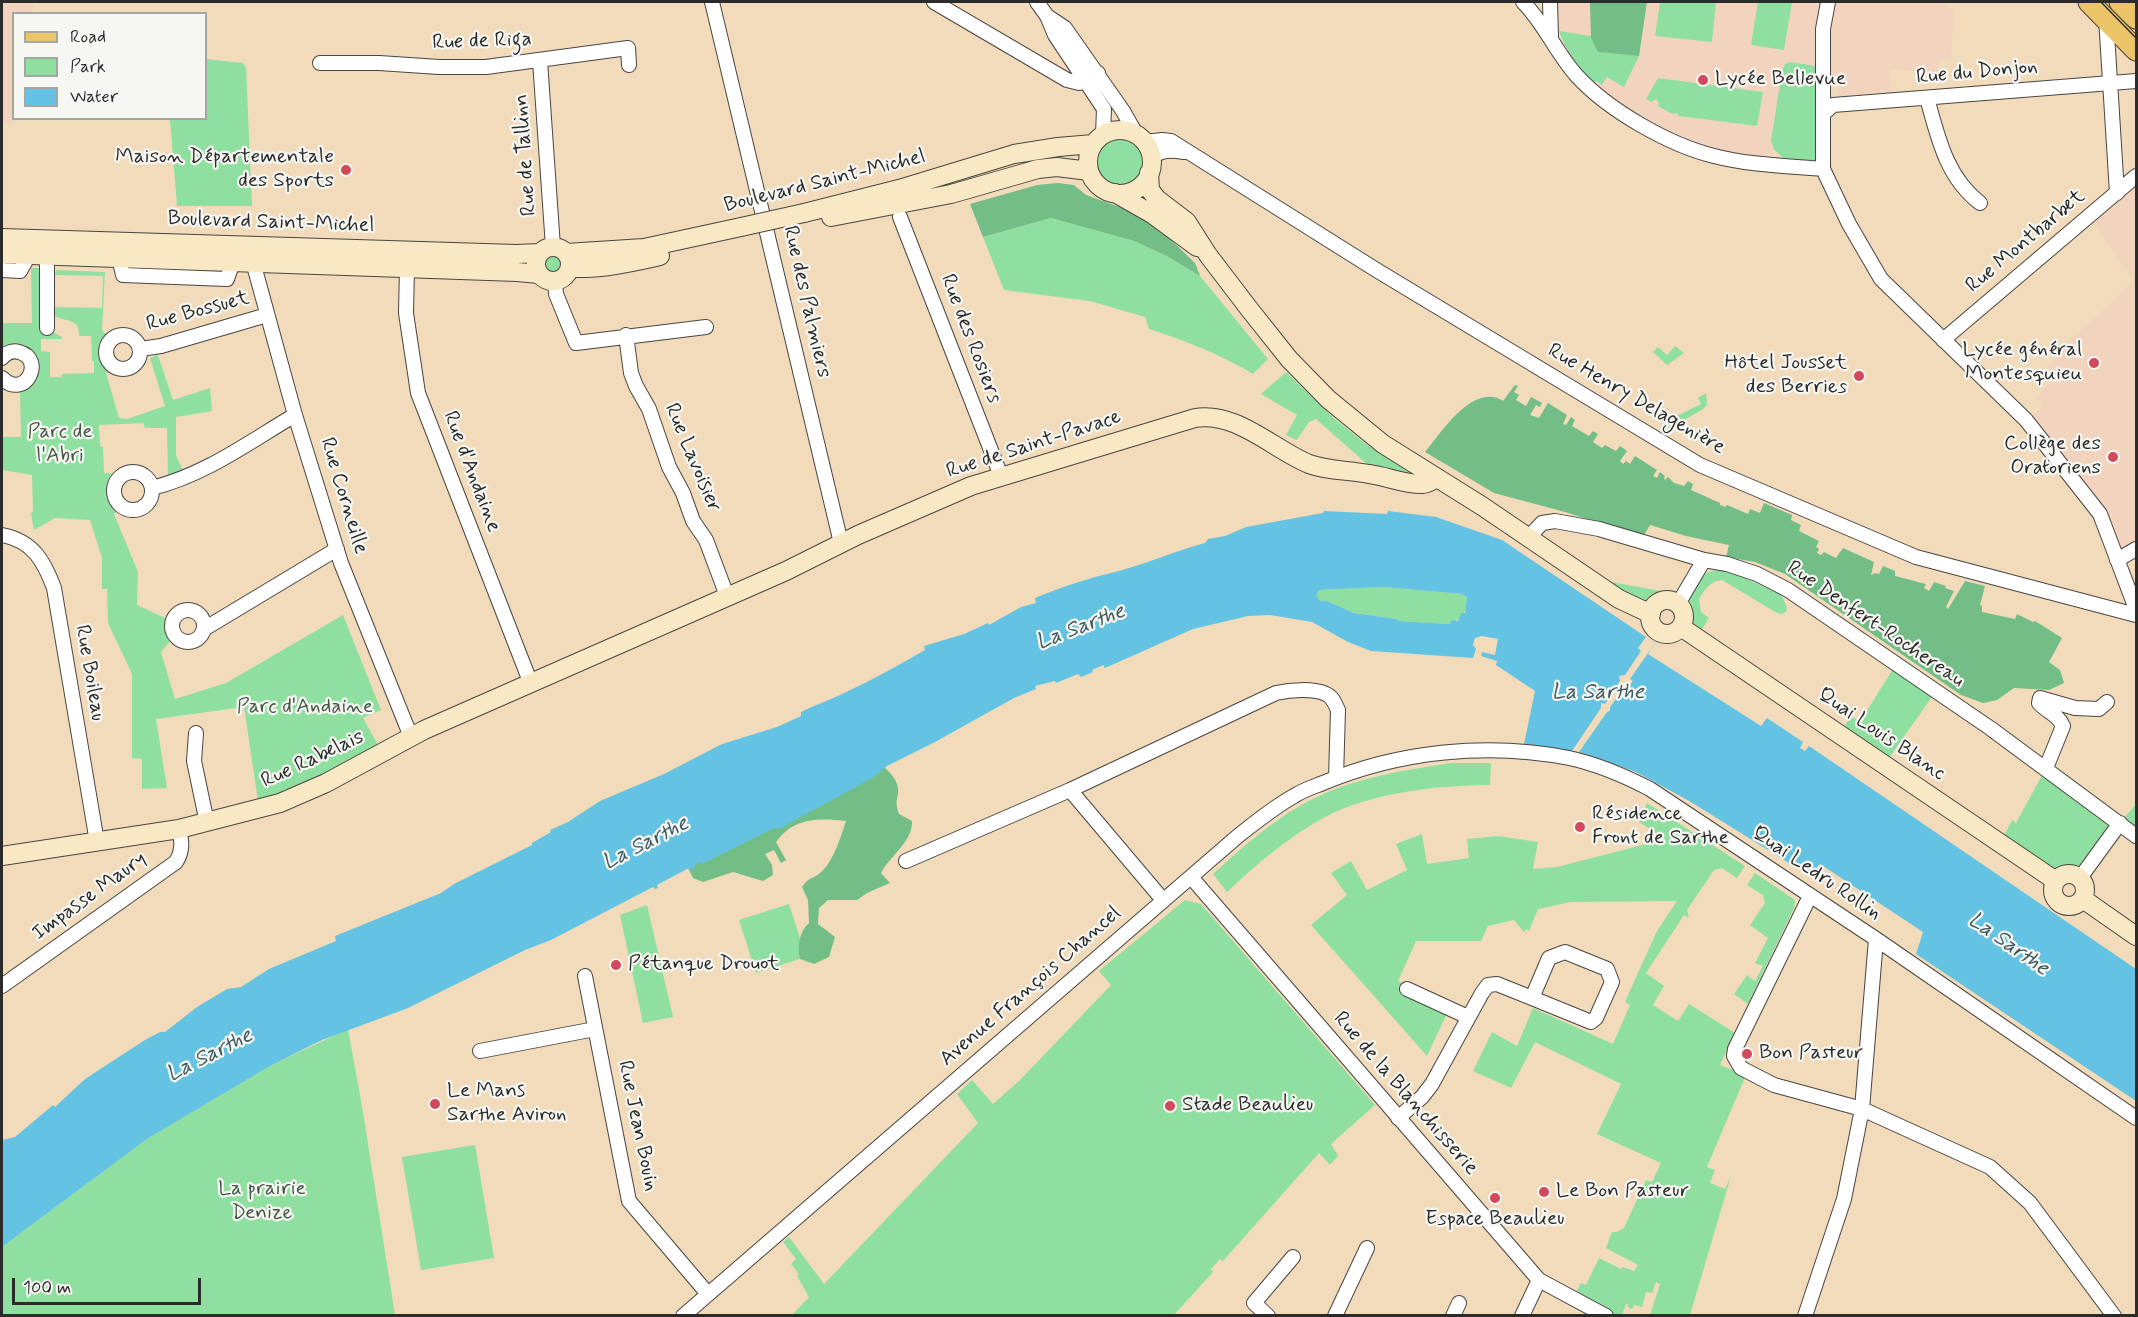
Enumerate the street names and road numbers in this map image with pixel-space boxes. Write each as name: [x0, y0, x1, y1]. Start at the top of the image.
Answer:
street label: Rue de Riga: [432, 28, 532, 56]
street label: Rue du Donjon: [1915, 55, 2039, 91]
street label: Rue de Tallinn: [509, 93, 543, 217]
street label: Boulevard Saint-Michel: [722, 145, 928, 219]
street label: Rue Montbarbet: [1961, 185, 2091, 299]
street label: Boulevard Saint-Michel: [167, 207, 375, 239]
street label: Rue des Palmiers: [776, 223, 836, 381]
street label: Rue des Rosiers: [934, 271, 1006, 407]
street label: Rue Bossuet: [144, 286, 252, 338]
street label: Rue Henry Delagenière: [1543, 339, 1729, 461]
street label: Rue Lavoisier: [658, 400, 726, 516]
street label: Rue de Saint-Pavace: [944, 405, 1124, 485]
street label: Rue d'Andaine: [436, 408, 506, 536]
street label: Rue Corneille: [313, 435, 373, 557]
street label: Rue Denfert-Rochereau: [1781, 556, 1969, 694]
street label: Rue Boileau: [68, 623, 110, 723]
street label: Quai Louis Blanc: [1812, 683, 1950, 787]
street label: Rue Rabelais: [258, 725, 368, 795]
street label: Quai Ledru Rollin: [1746, 821, 1886, 927]
street label: Impasse Maury: [28, 847, 152, 947]
street label: Avenue François Chancel: [935, 902, 1127, 1072]
street label: Rue de la Blanchisserie: [1327, 1007, 1483, 1181]
street label: Rue Jean Bouin: [611, 1059, 663, 1193]

